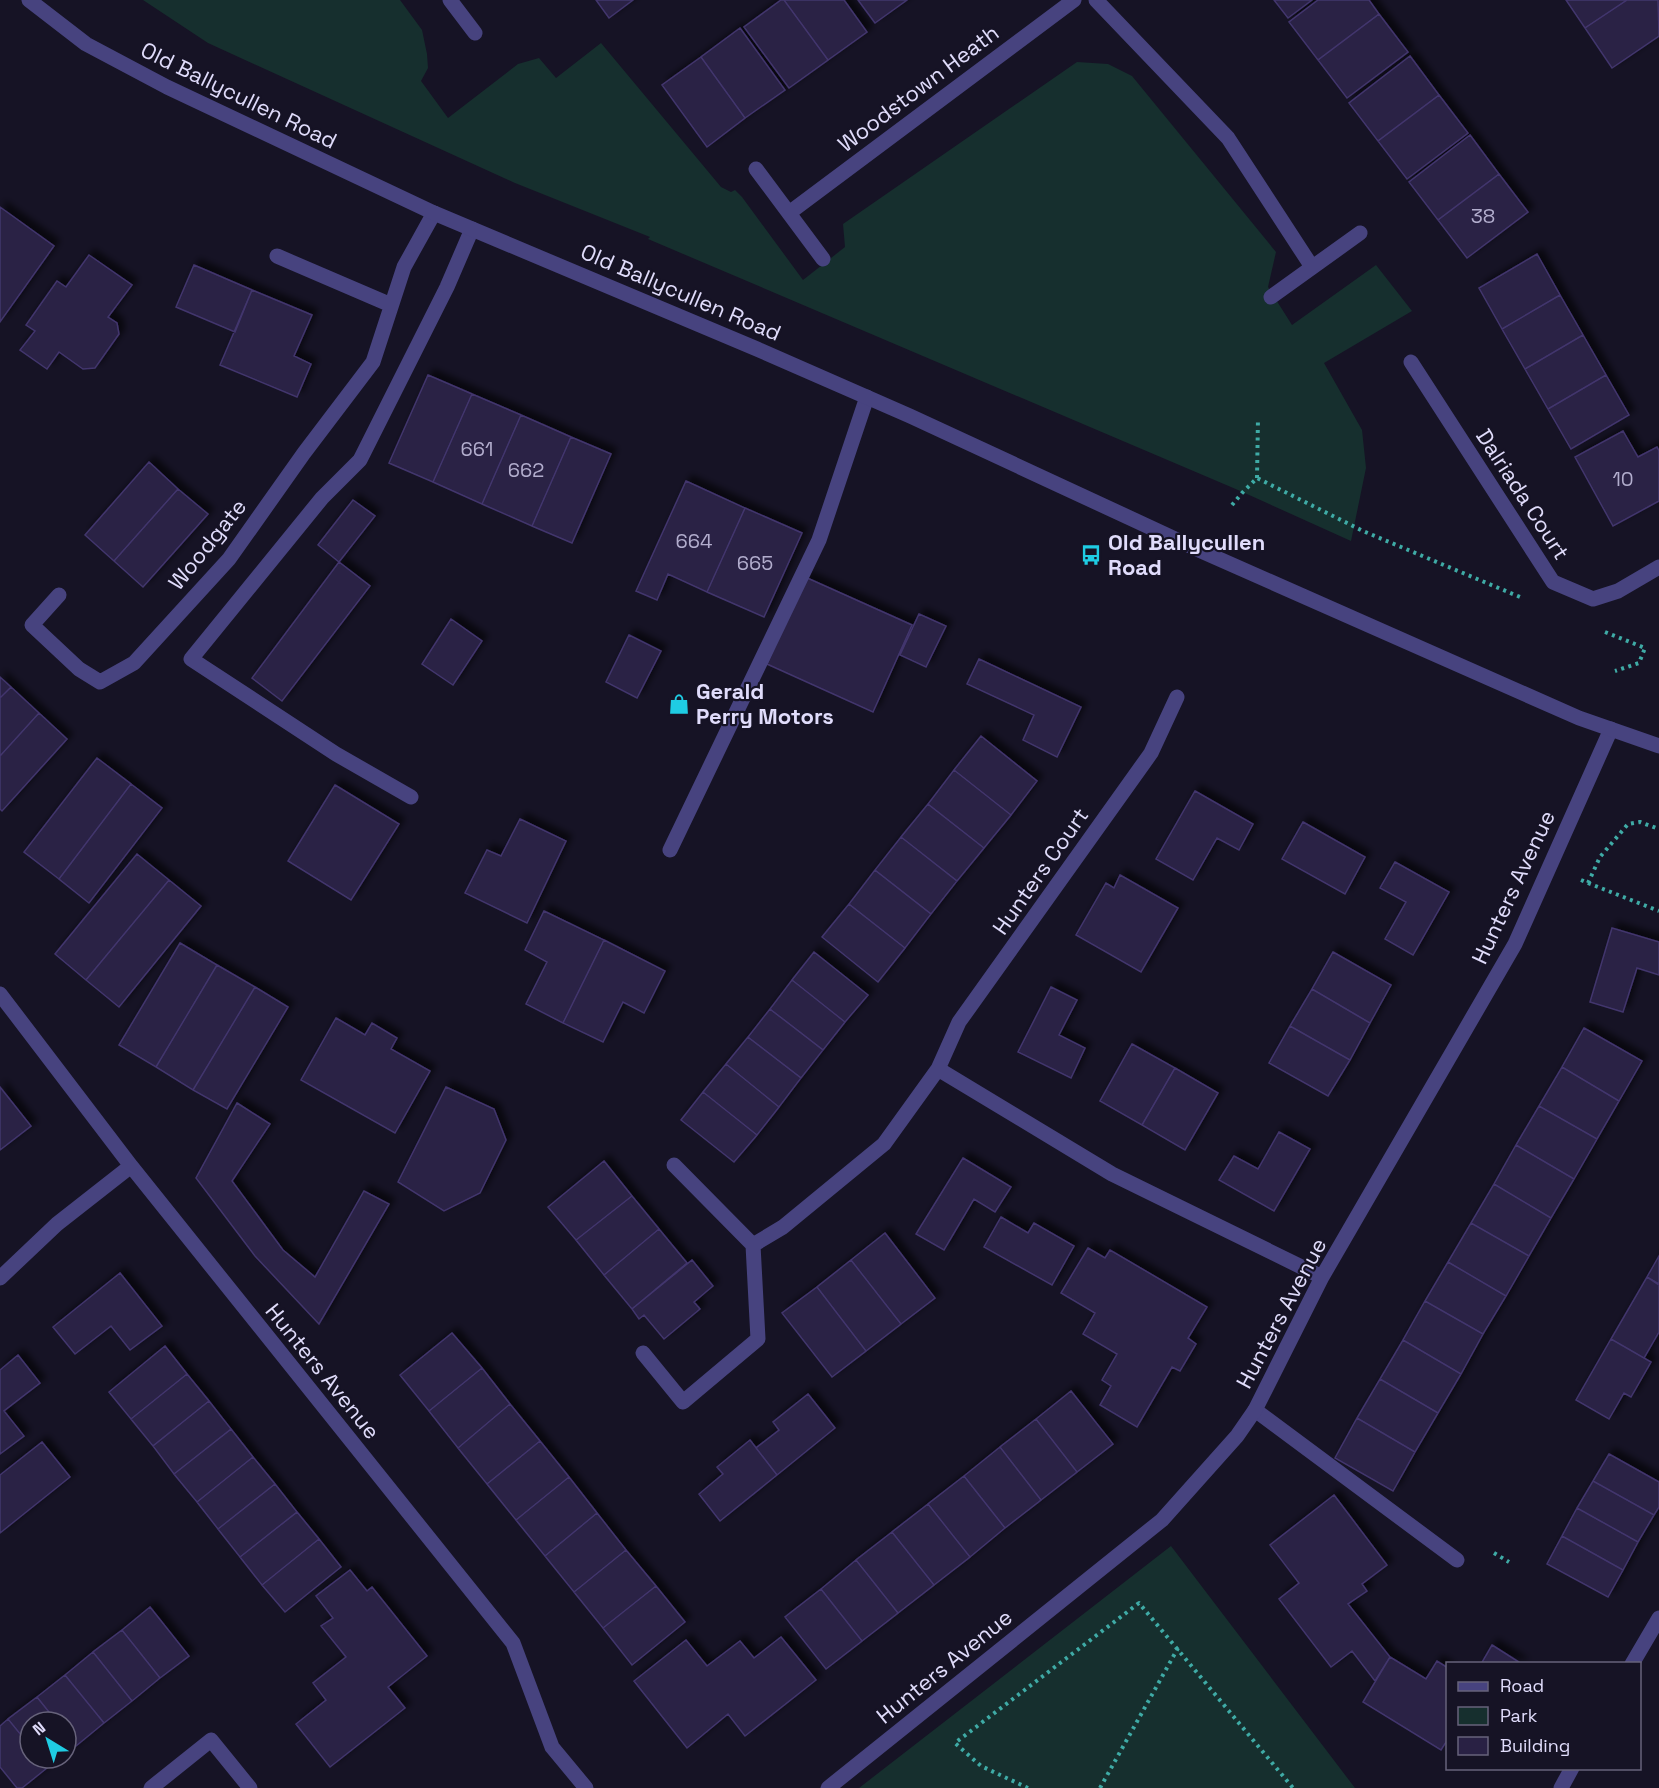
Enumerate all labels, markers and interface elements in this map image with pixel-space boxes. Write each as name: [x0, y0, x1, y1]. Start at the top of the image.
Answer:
street label: Woodstown Heath: [832, 18, 1004, 158]
street label: Old Ballycullen Road: [136, 35, 342, 155]
house number: 38: [1471, 203, 1495, 229]
street label: Old Ballycullen Road: [577, 237, 785, 347]
street label: Dalriada Court: [1470, 423, 1576, 565]
house number: 661: [461, 436, 493, 462]
house number: 662: [508, 457, 544, 483]
house number: 10: [1612, 466, 1634, 492]
street label: Woodgate: [162, 493, 252, 595]
house number: 664: [676, 528, 712, 554]
place label: Old Ballycullen Road: [1108, 528, 1265, 581]
bus stop icon: Old Ballycullen Road: [1079, 543, 1103, 567]
house number: 665: [737, 550, 773, 576]
place label: Gerald Perry Motors: [696, 677, 834, 730]
shop icon: Gerald Perry Motors: [667, 692, 691, 716]
street label: Hunters Court: [986, 802, 1094, 940]
street label: Hunters Avenue: [1465, 806, 1561, 968]
street label: Hunters Avenue: [1230, 1233, 1332, 1393]
street label: Hunters Avenue: [260, 1297, 386, 1445]
street label: Hunters Avenue: [870, 1603, 1018, 1729]
legend: [1446, 1662, 1641, 1770]
text: Road: [1500, 1674, 1544, 1697]
text: Park: [1500, 1704, 1538, 1727]
north arrow: [18, 1710, 78, 1770]
text: N: [28, 1717, 50, 1740]
text: Building: [1500, 1734, 1570, 1757]

